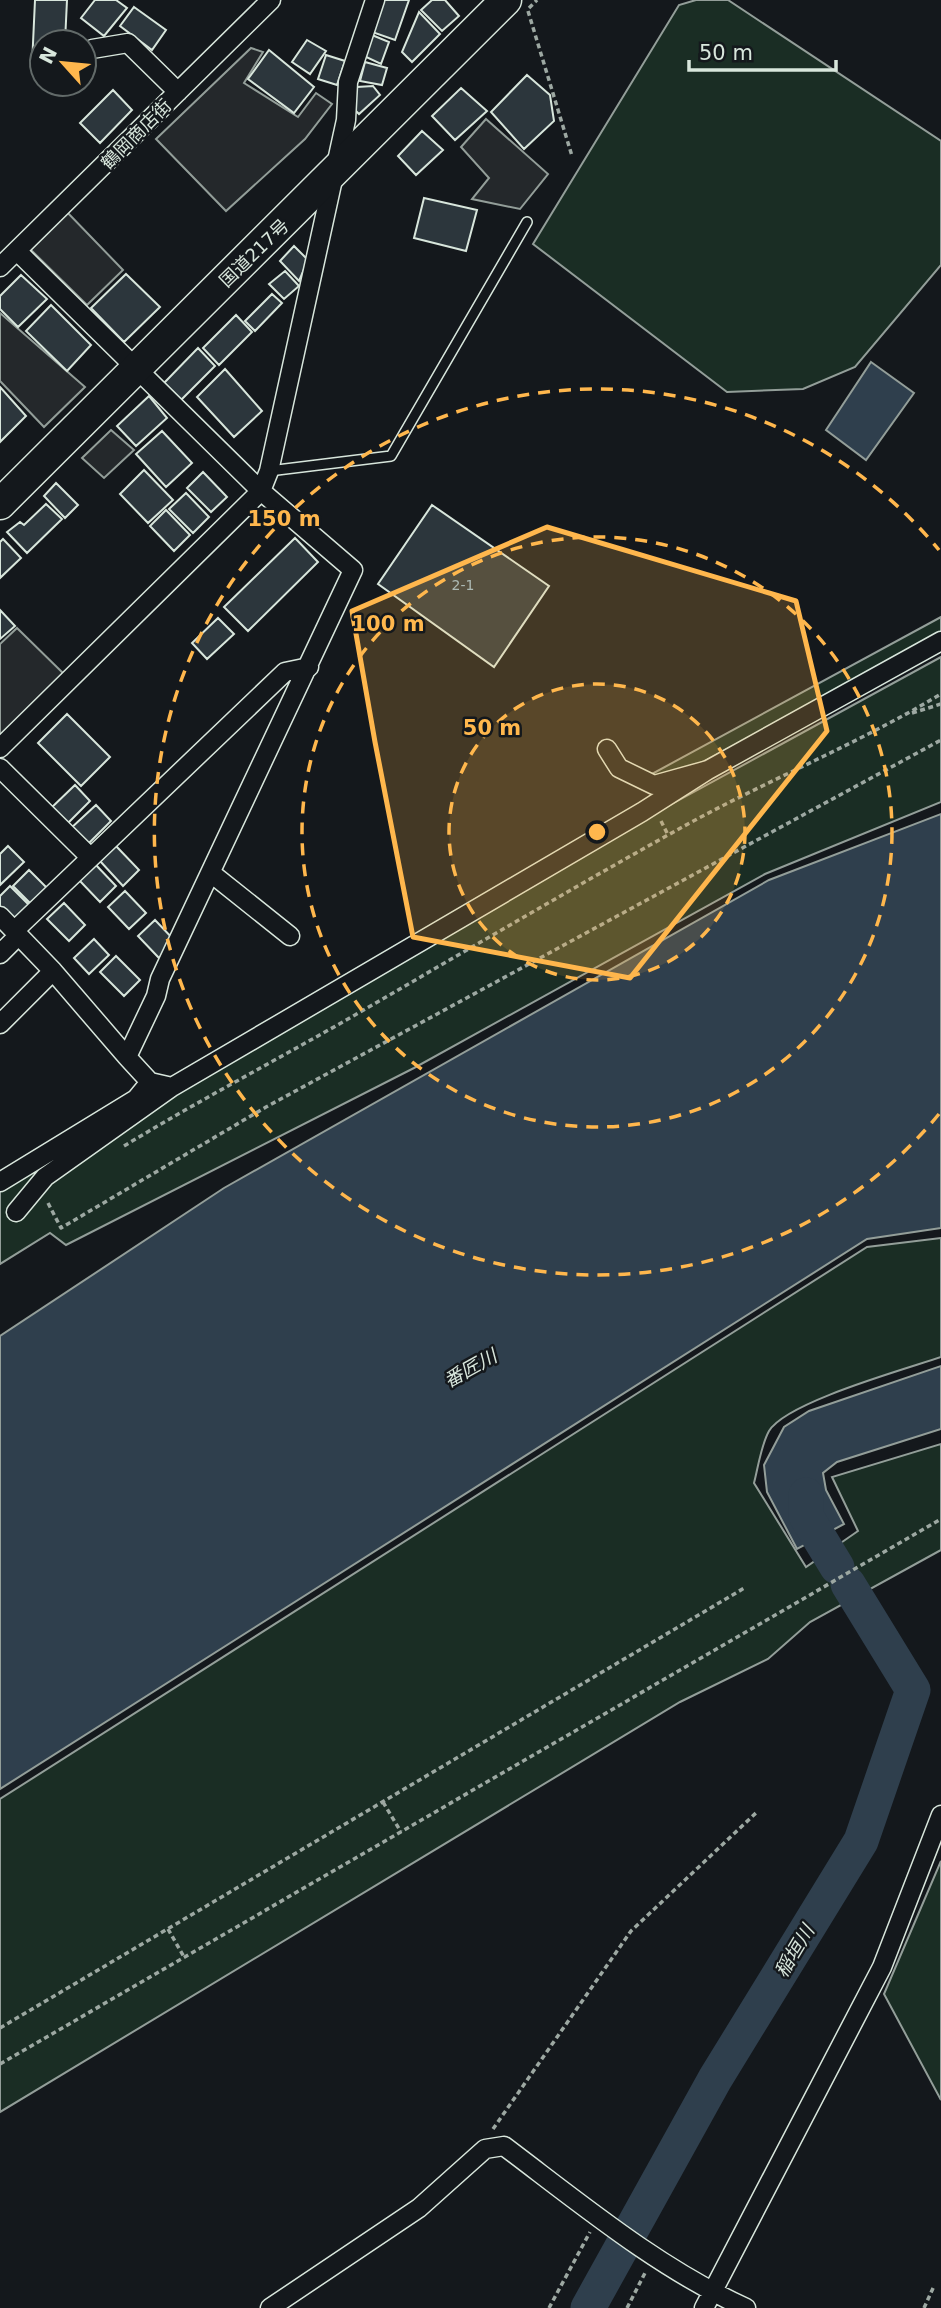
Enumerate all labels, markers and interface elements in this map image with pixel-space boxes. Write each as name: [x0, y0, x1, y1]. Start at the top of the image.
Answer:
north arrow: [28, 28, 98, 98]
scale bar: [689, 28, 836, 72]
text: 50 m: [699, 41, 753, 65]
text: N: [34, 43, 61, 67]
street label: 鶴岡商店街: [97, 95, 175, 173]
street label: 国道217号: [215, 215, 293, 291]
text: 150 m: [247, 507, 321, 531]
house number: 2-1: [452, 577, 474, 593]
text: 100 m: [351, 612, 425, 636]
text: 50 m: [463, 716, 521, 740]
centre of rings: [585, 820, 609, 844]
water label: 番匠川: [440, 1344, 502, 1391]
water label: 稲垣川: [770, 1919, 819, 1981]

